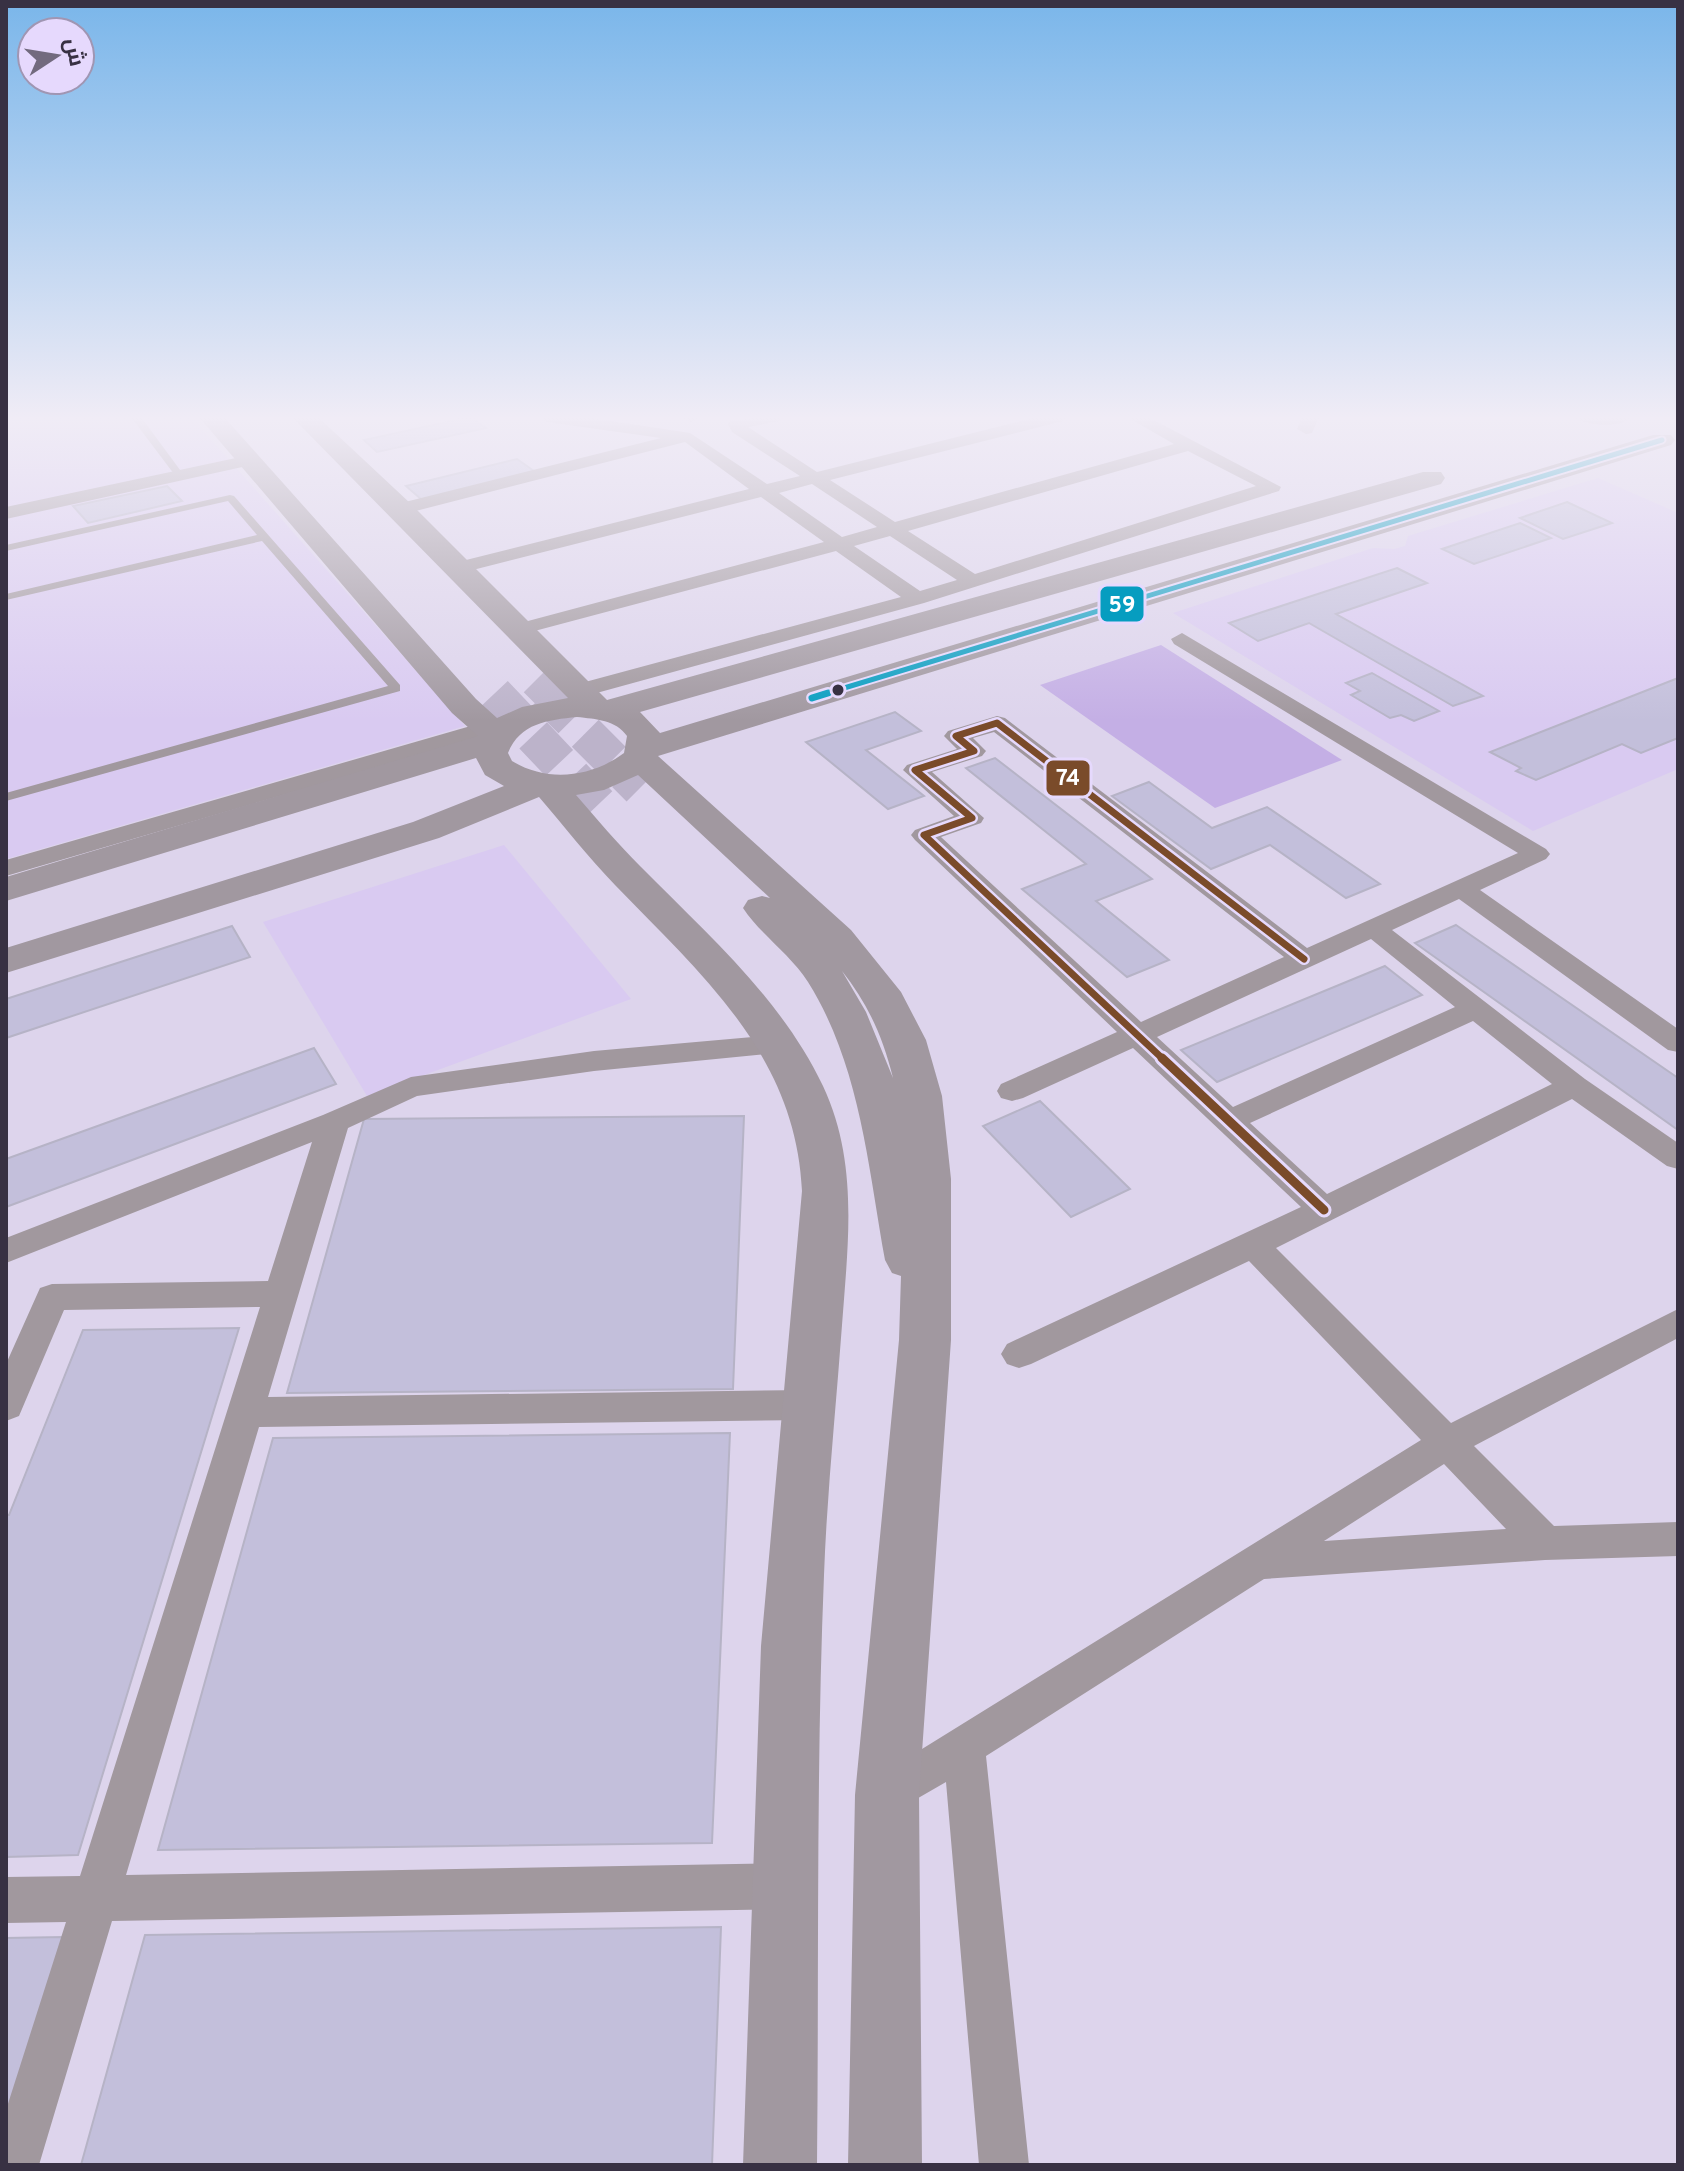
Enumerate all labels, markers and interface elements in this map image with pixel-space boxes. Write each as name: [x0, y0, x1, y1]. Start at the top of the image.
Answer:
north arrow: [16, 16, 96, 96]
text: ش: [57, 36, 89, 69]
line badge: 59: [1099, 585, 1145, 623]
text: 59: [1109, 593, 1135, 620]
unlabelled marker: [830, 682, 846, 698]
line badge: 74: [1045, 759, 1091, 797]
text: 74: [1056, 766, 1080, 793]

